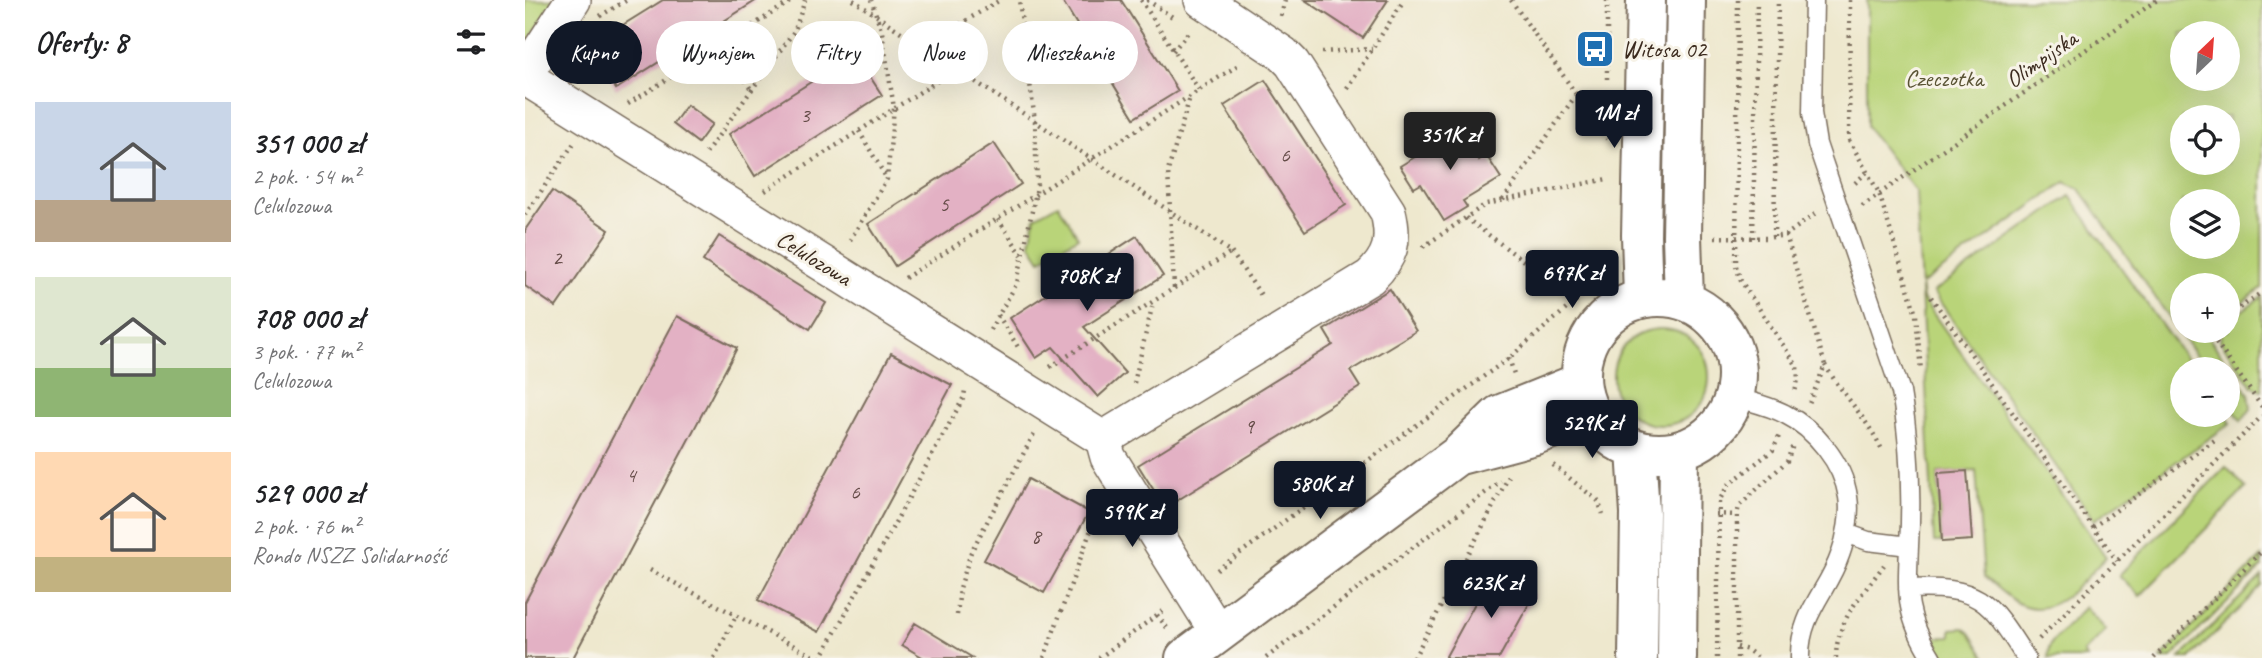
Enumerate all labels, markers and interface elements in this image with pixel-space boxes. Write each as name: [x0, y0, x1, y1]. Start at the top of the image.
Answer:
chip: Kupno: [546, 21, 642, 84]
chip: Wynajem: [656, 21, 777, 84]
chip: Filtry: [791, 21, 884, 84]
chip: Nowe: [898, 21, 988, 84]
chip: Mieszkanie: [1002, 21, 1138, 84]
north arrow: [2170, 21, 2240, 91]
map controls: [2170, 21, 2240, 427]
street label: Olimpijska: [1999, 22, 2084, 94]
text: Oferty: 8: [35, 23, 127, 61]
icon: filters: [452, 23, 490, 61]
bus stop icon: Witosa 02: [1574, 28, 1616, 70]
place label: Witosa 02: [1622, 34, 1709, 64]
park label: Czeczotka: [1905, 63, 1985, 93]
pin: 1M zł: [1565, 90, 1663, 150]
text: 1M zł: [1591, 98, 1637, 127]
house number: 3: [800, 102, 811, 128]
button: locate: [2170, 105, 2240, 175]
pin: 351K zł: [1385, 113, 1515, 172]
text: 351K zł: [1420, 120, 1480, 149]
text: 351 000 zł: [252, 124, 363, 162]
icon: home: [91, 130, 175, 214]
house number: 6: [1280, 142, 1290, 168]
text: 2 pok. · 54 m²: [252, 162, 360, 191]
button: layers: [2170, 189, 2240, 259]
text: Celulozowa: [252, 191, 331, 220]
house number: 5: [939, 191, 950, 217]
street label: Celulozowa: [771, 223, 858, 293]
house number: 2: [552, 245, 563, 271]
pin: 697K zł: [1507, 250, 1637, 310]
pin: 708K zł: [1022, 254, 1152, 313]
text: 697K zł: [1542, 258, 1602, 287]
text: 708K zł: [1057, 261, 1117, 290]
button: +: [2170, 273, 2240, 343]
text: 708 000 zł: [252, 299, 364, 337]
icon: home: [91, 305, 175, 389]
text: 3 pok. · 77 m²: [252, 337, 360, 366]
button: −: [2170, 357, 2240, 427]
text: Celulozowa: [252, 366, 331, 395]
pin: 529K zł: [1527, 400, 1657, 460]
text: 529K zł: [1562, 408, 1622, 437]
house number: 9: [1244, 413, 1255, 439]
house number: 4: [626, 462, 638, 488]
pin: 580K zł: [1255, 462, 1385, 521]
text: 580K zł: [1290, 469, 1350, 498]
text: 529 000 zł: [252, 474, 363, 512]
house number: 6: [850, 479, 860, 505]
icon: home: [91, 480, 175, 564]
pin: 599K zł: [1067, 490, 1197, 549]
text: 599K zł: [1102, 497, 1162, 526]
text: 2 pok. · 76 m²: [252, 512, 360, 541]
house number: 8: [1031, 523, 1043, 549]
text: Rondo NSZZ Solidarność: [252, 541, 447, 570]
pin: 623K zł: [1426, 560, 1556, 620]
text: 623K zł: [1460, 568, 1522, 597]

